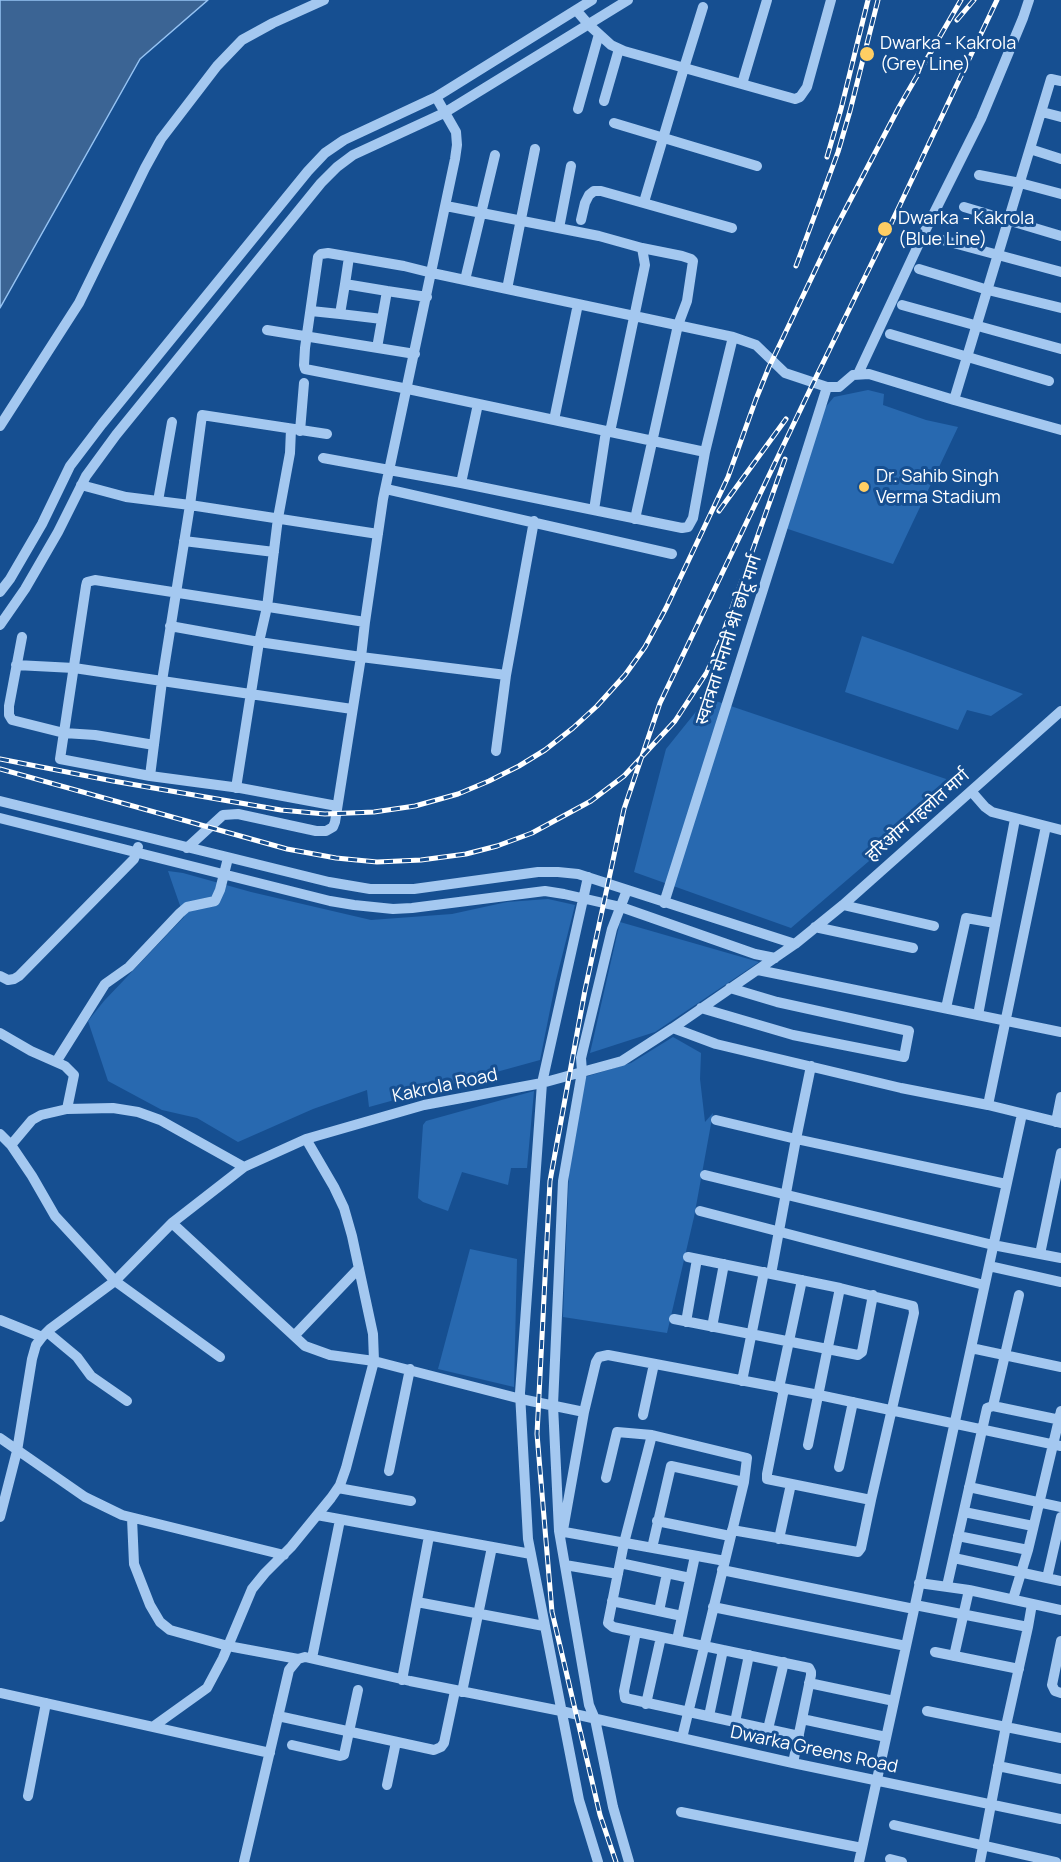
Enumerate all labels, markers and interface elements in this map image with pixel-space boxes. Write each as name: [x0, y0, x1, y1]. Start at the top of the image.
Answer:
place label: Dwarka - Kakrola (Grey Line): [880, 33, 1016, 76]
marker: Dwarka - Kakrola (Grey Line): [858, 45, 876, 63]
place label: Dwarka - Kakrola (Blue Line): [898, 208, 1034, 250]
marker: Dwarka - Kakrola (Blue Line): [876, 220, 894, 238]
place label: Dr. Sahib Singh Verma Stadium: [876, 466, 1001, 508]
marker: Dr. Sahib Singh Verma Stadium: [857, 480, 871, 494]
street label: स्वतंत्रता सेनानी श्री छोटू मार्ग: [691, 552, 767, 728]
street label: हरिओम गहलोत मार्ग: [862, 765, 974, 867]
street label: Kakrola Road: [390, 1064, 500, 1108]
street label: Dwarka Greens Road: [728, 1722, 900, 1778]

